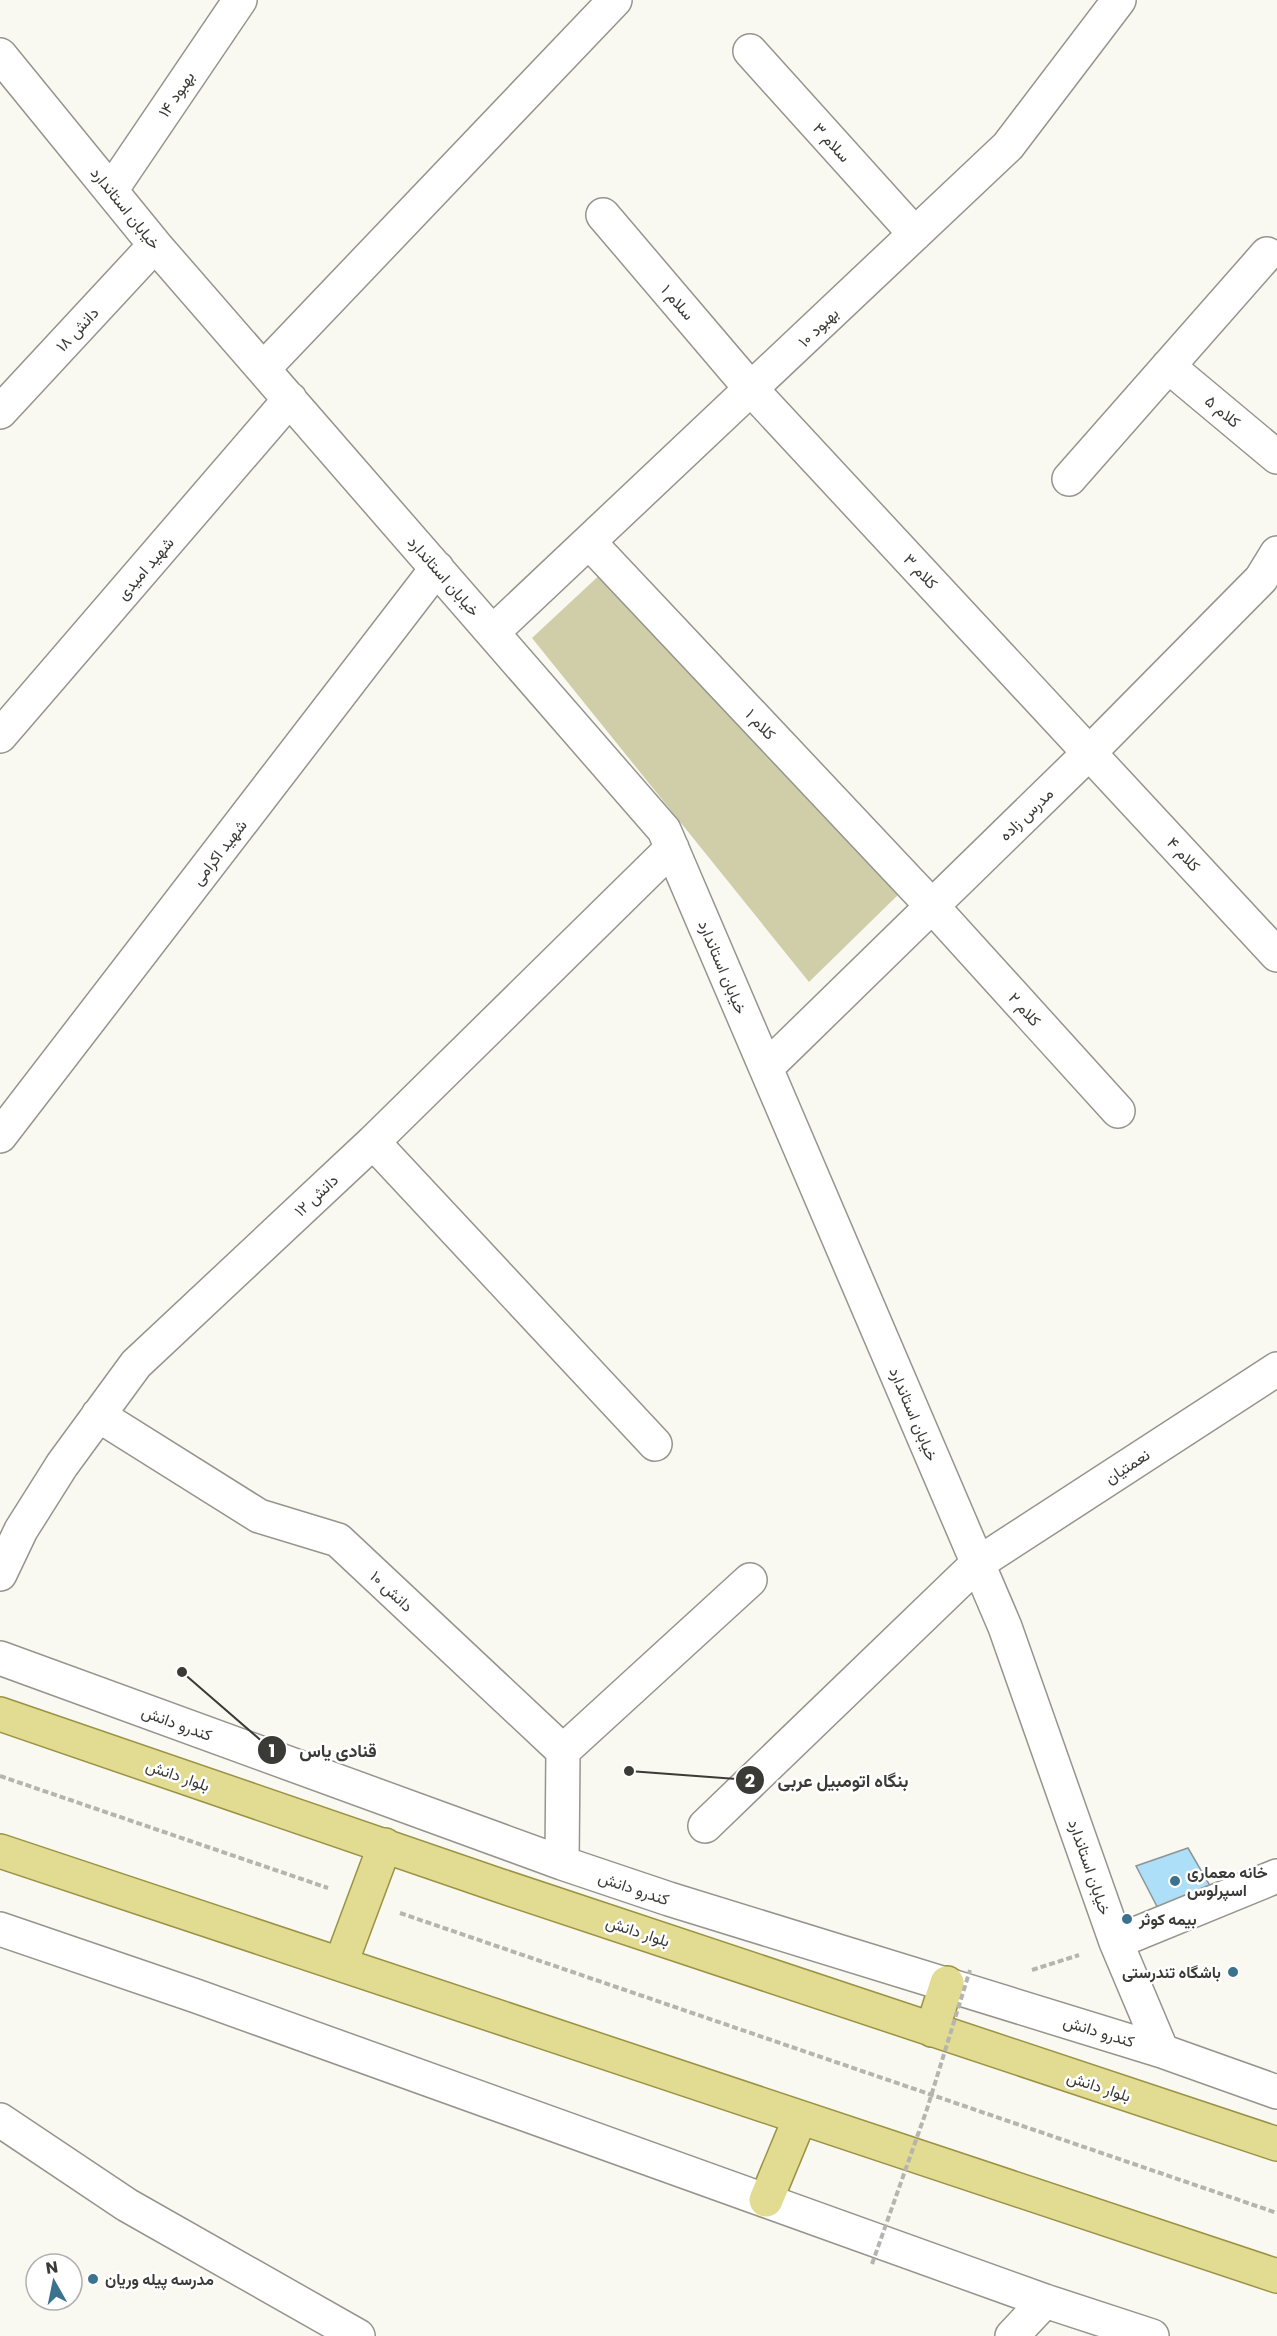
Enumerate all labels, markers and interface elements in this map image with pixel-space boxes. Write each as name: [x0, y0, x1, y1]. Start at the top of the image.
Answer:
street label: بهبود ۱۴: [153, 67, 200, 122]
street label: سلام ۳: [807, 117, 856, 167]
street label: خیابان استاندارد: [85, 162, 166, 255]
street label: سلام ۱: [656, 279, 700, 325]
street label: دانش ۱۸: [51, 302, 104, 357]
street label: بهبود ۱۰: [793, 302, 844, 353]
street label: کلام ۵: [1200, 390, 1245, 433]
street label: خیابان استاندارد: [402, 531, 485, 622]
street label: شهید امیدی: [111, 532, 179, 605]
street label: کلام ۳: [898, 548, 943, 594]
street label: کلام ۱: [740, 704, 781, 745]
street label: مدرس زاده: [994, 783, 1059, 846]
street label: شهید اکرامی: [186, 814, 252, 890]
street label: کلام ۴: [1162, 832, 1206, 877]
street label: خیابان استاندارد: [692, 917, 753, 1018]
street label: کلام ۲: [1003, 987, 1046, 1031]
street label: دانش ۱۲: [289, 1169, 344, 1222]
street label: خیابان استاندارد: [883, 1364, 944, 1465]
street label: نعمتیان: [1100, 1443, 1154, 1490]
street label: دانش ۱۰: [365, 1565, 418, 1617]
street label: کندرو دانش: [138, 1700, 215, 1747]
callout: قنادی یاس: [257, 1732, 389, 1768]
text: 1: [269, 1738, 275, 1763]
text: قنادی یاس: [299, 1738, 377, 1763]
street label: بلوار دانش: [143, 1754, 213, 1797]
callout: بنگاه اتومبیل عربی: [735, 1762, 920, 1798]
text: 2: [745, 1768, 755, 1793]
text: بنگاه اتومبیل عربی: [777, 1768, 909, 1793]
street label: خیابان استاندارد: [1062, 1816, 1117, 1918]
place label: خانه معماری اسپرلوس: [1187, 1861, 1268, 1902]
street label: کندرو دانش: [595, 1866, 672, 1911]
marker: خانه معماری اسپرلوس: [1168, 1874, 1182, 1888]
place label: بیمه کوثر: [1138, 1908, 1197, 1931]
street label: بلوار دانش: [603, 1910, 673, 1953]
marker: بیمه کوثر: [1120, 1912, 1134, 1926]
place label: باشگاه تندرستی: [1122, 1961, 1221, 1984]
marker: باشگاه تندرستی: [1226, 1965, 1240, 1979]
street label: کندرو دانش: [1060, 2010, 1137, 2053]
street label: بلوار دانش: [1064, 2065, 1134, 2108]
north arrow: [24, 2252, 84, 2312]
text: N: [44, 2255, 59, 2280]
place label: مدرسه پیله وریان: [105, 2268, 214, 2291]
marker: مدرسه پیله وریان: [86, 2272, 100, 2286]

